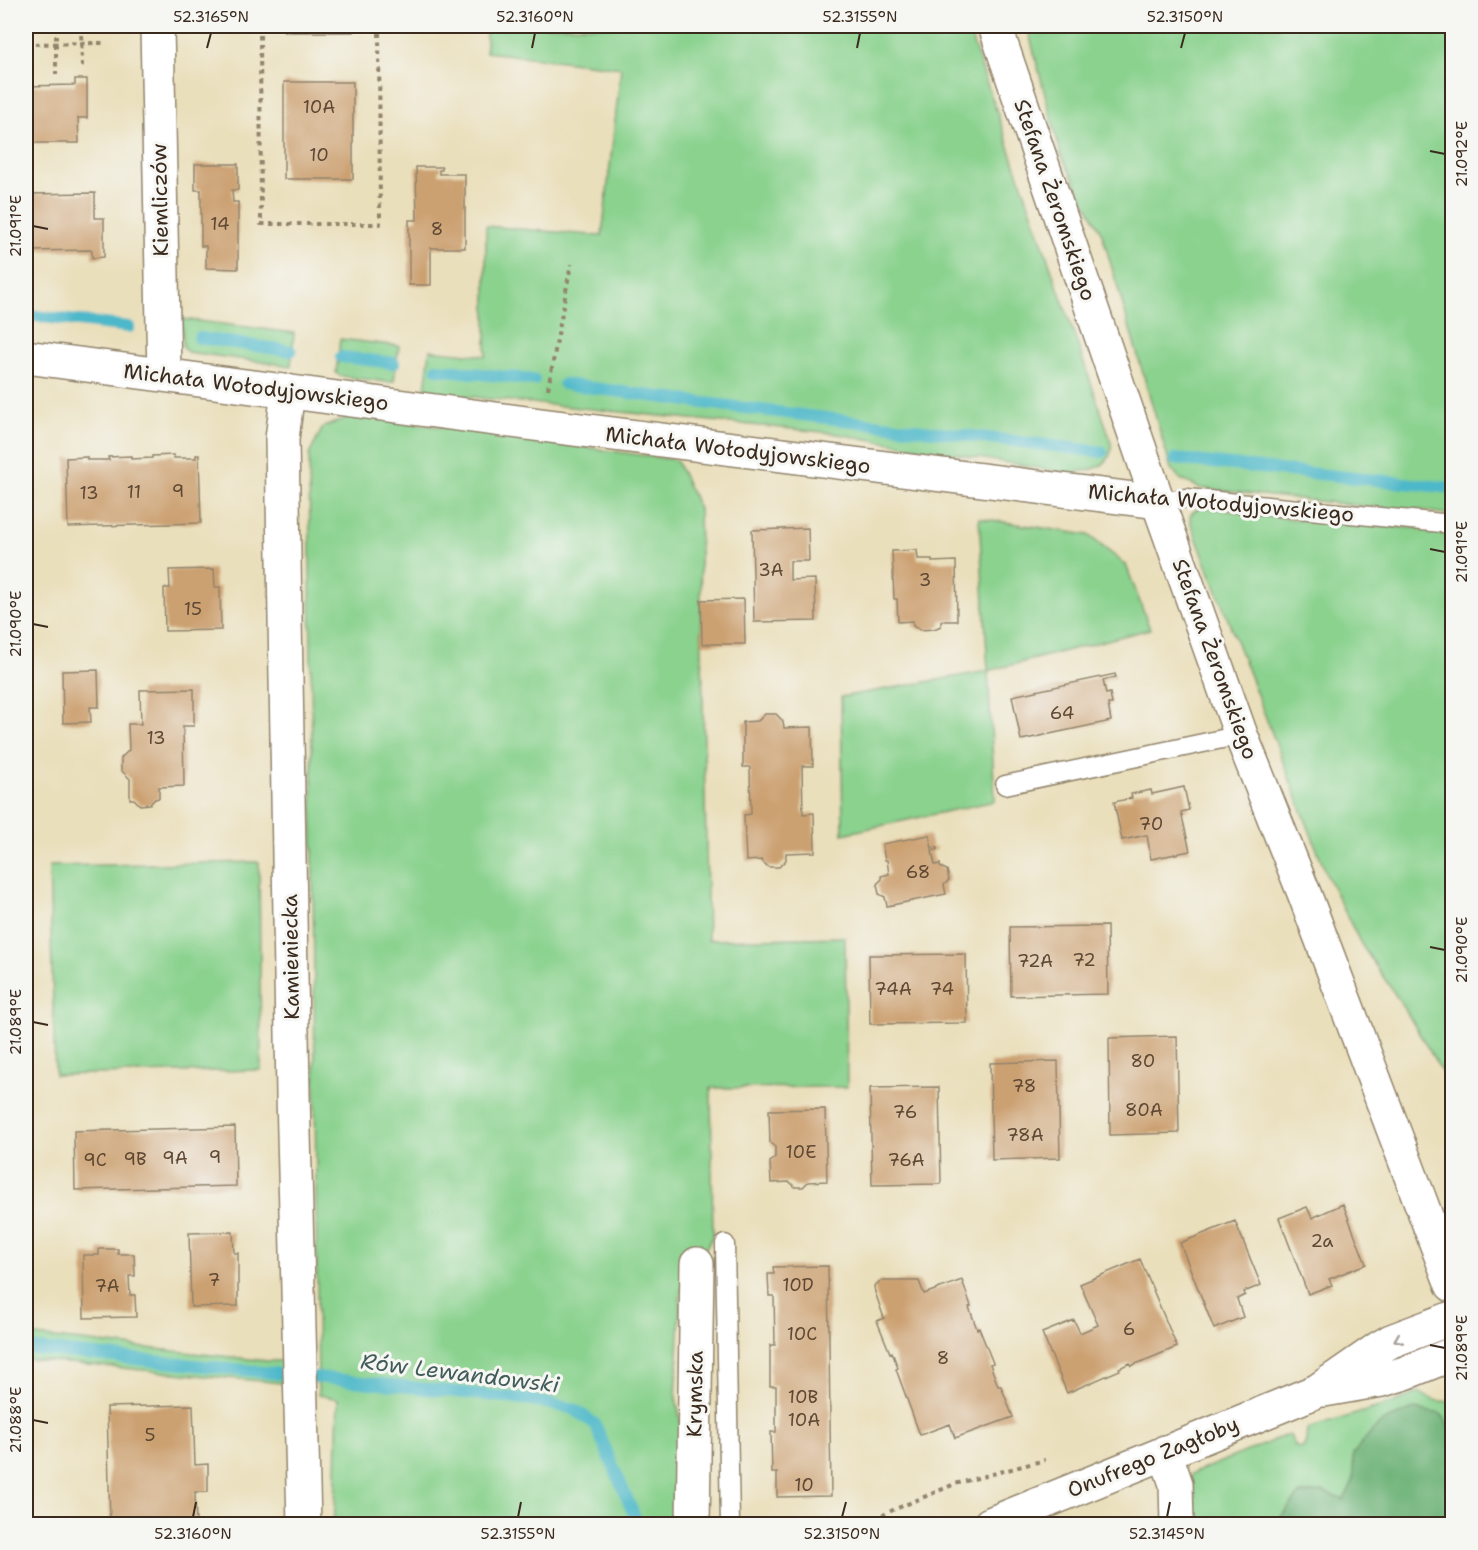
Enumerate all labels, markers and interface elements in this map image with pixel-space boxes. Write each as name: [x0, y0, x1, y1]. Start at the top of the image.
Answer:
text: 52.3165°N: [173, 7, 249, 27]
text: 52.3160°N: [496, 7, 574, 27]
text: 52.3155°N: [823, 7, 897, 27]
text: 52.3150°N: [1147, 7, 1223, 27]
house number: 10A: [303, 95, 335, 119]
street label: Stefana Żeromskiego: [1007, 95, 1103, 305]
text: 21.092°E: [1452, 121, 1472, 187]
street label: Kiemliczów: [145, 143, 175, 257]
house number: 10: [309, 143, 329, 167]
text: 21.091°E: [6, 195, 26, 257]
house number: 14: [210, 212, 230, 236]
house number: 8: [431, 217, 443, 241]
street label: Michała Wołodyjowskiego: [122, 357, 390, 417]
street label: Michała Wołodyjowskiego: [604, 420, 872, 480]
street label: Michała Wołodyjowskiego: [1087, 477, 1355, 529]
house number: 9: [172, 479, 184, 503]
house number: 11: [127, 480, 141, 504]
house number: 13: [79, 481, 99, 505]
text: 21.091°E: [1452, 521, 1472, 583]
street label: Stefana Żeromskiego: [1166, 555, 1264, 763]
house number: 3A: [758, 558, 784, 582]
house number: 3: [919, 568, 931, 592]
text: 21.090°E: [6, 591, 26, 657]
house number: 15: [184, 597, 202, 621]
house number: 64: [1050, 701, 1074, 725]
house number: 13: [146, 726, 166, 750]
house number: 70: [1139, 812, 1163, 836]
house number: 68: [906, 860, 930, 884]
street label: Kamieniecka: [276, 894, 306, 1020]
text: 21.090°E: [1452, 917, 1472, 983]
house number: 72: [1072, 948, 1096, 972]
house number: 72A: [1017, 949, 1053, 973]
house number: 74A: [874, 977, 912, 1001]
house number: 74: [930, 977, 954, 1001]
text: 21.089°E: [6, 989, 26, 1055]
house number: 80: [1131, 1049, 1155, 1073]
house number: 78: [1012, 1074, 1036, 1098]
house number: 80A: [1125, 1098, 1163, 1122]
house number: 76: [893, 1100, 917, 1124]
house number: 78A: [1006, 1123, 1044, 1147]
house number: 10E: [786, 1140, 816, 1164]
house number: 9: [209, 1145, 221, 1169]
house number: 9A: [162, 1146, 188, 1170]
house number: 9B: [123, 1147, 147, 1171]
house number: 9C: [83, 1148, 107, 1172]
house number: 76A: [887, 1148, 925, 1172]
house number: 2a: [1310, 1229, 1334, 1253]
house number: 7: [208, 1268, 220, 1292]
house number: 10D: [782, 1273, 814, 1297]
house number: 7A: [95, 1274, 119, 1298]
text: 21.089°E: [1452, 1315, 1472, 1381]
house number: 6: [1123, 1317, 1135, 1341]
house number: 10C: [787, 1322, 817, 1346]
one-way arrow: [1393, 1332, 1404, 1344]
water label: Rów Lewandowski: [359, 1346, 562, 1400]
house number: 8: [937, 1346, 949, 1370]
street label: Krymska: [680, 1350, 710, 1438]
house number: 10B: [788, 1385, 818, 1409]
text: 21.088°E: [6, 1387, 26, 1453]
house number: 10A: [788, 1408, 820, 1432]
street label: Onufrego Zagłoby: [1063, 1410, 1243, 1504]
house number: 5: [144, 1423, 156, 1447]
house number: 10: [794, 1473, 814, 1497]
text: 52.3160°N: [154, 1524, 232, 1544]
text: 52.3155°N: [481, 1524, 555, 1544]
text: 52.3150°N: [804, 1524, 880, 1544]
text: 52.3145°N: [1129, 1524, 1205, 1544]

